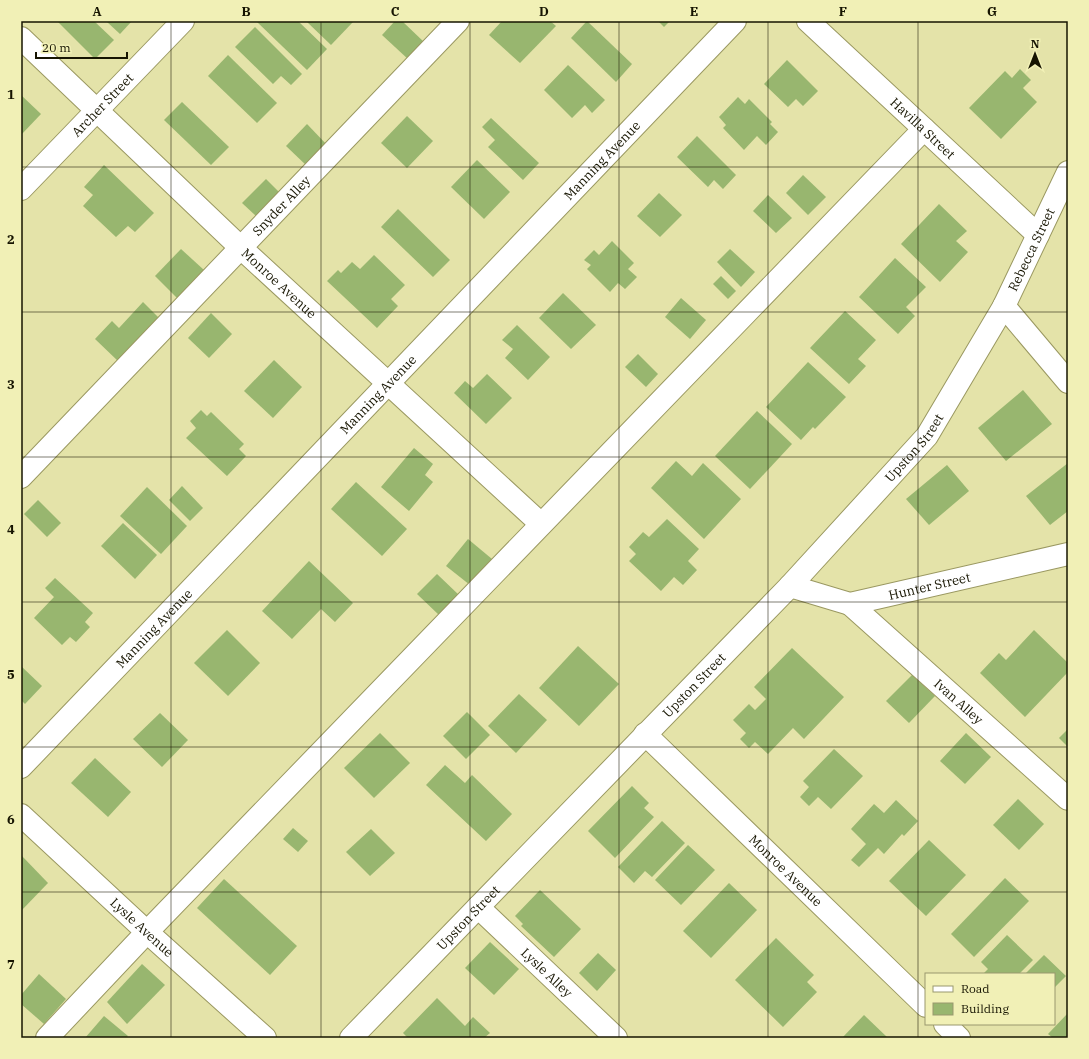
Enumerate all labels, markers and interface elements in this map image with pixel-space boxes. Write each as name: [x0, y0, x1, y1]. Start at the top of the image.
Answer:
text: A: [92, 3, 102, 20]
text: B: [241, 3, 251, 20]
text: C: [391, 3, 400, 20]
text: D: [539, 3, 549, 20]
text: E: [690, 3, 698, 20]
text: F: [839, 3, 847, 20]
text: G: [987, 3, 997, 20]
scale bar: [36, 34, 127, 60]
north arrow: [1015, 34, 1055, 74]
text: N: [1031, 37, 1040, 51]
text: 20 m: [42, 40, 71, 55]
street label: Archer Street: [68, 69, 137, 140]
text: 1: [7, 86, 15, 103]
street label: Havilla Street: [887, 94, 959, 163]
street label: Manning Avenue: [560, 117, 644, 204]
street label: Snyder Alley: [249, 172, 314, 239]
street label: Rebecca Street: [1004, 205, 1059, 294]
text: 2: [7, 231, 15, 248]
street label: Monroe Avenue: [238, 245, 320, 322]
street label: Manning Avenue: [336, 351, 420, 438]
text: 3: [7, 376, 15, 393]
street label: Upston Street: [881, 410, 947, 486]
text: 4: [7, 521, 15, 538]
street label: Hunter Street: [887, 569, 972, 604]
street label: Manning Avenue: [112, 585, 196, 672]
street label: Upston Street: [659, 649, 730, 721]
text: 5: [7, 666, 15, 683]
street label: Ivan Alley: [930, 675, 987, 728]
text: 6: [7, 811, 15, 828]
street label: Monroe Avenue: [745, 831, 826, 910]
street label: Upston Street: [433, 882, 504, 954]
street label: Lysle Avenue: [106, 894, 177, 961]
street label: Lysle Alley: [517, 944, 576, 1001]
text: 7: [7, 956, 15, 973]
legend: [925, 973, 1055, 1025]
text: Road: [961, 981, 990, 996]
text: Building: [961, 1001, 1009, 1016]

